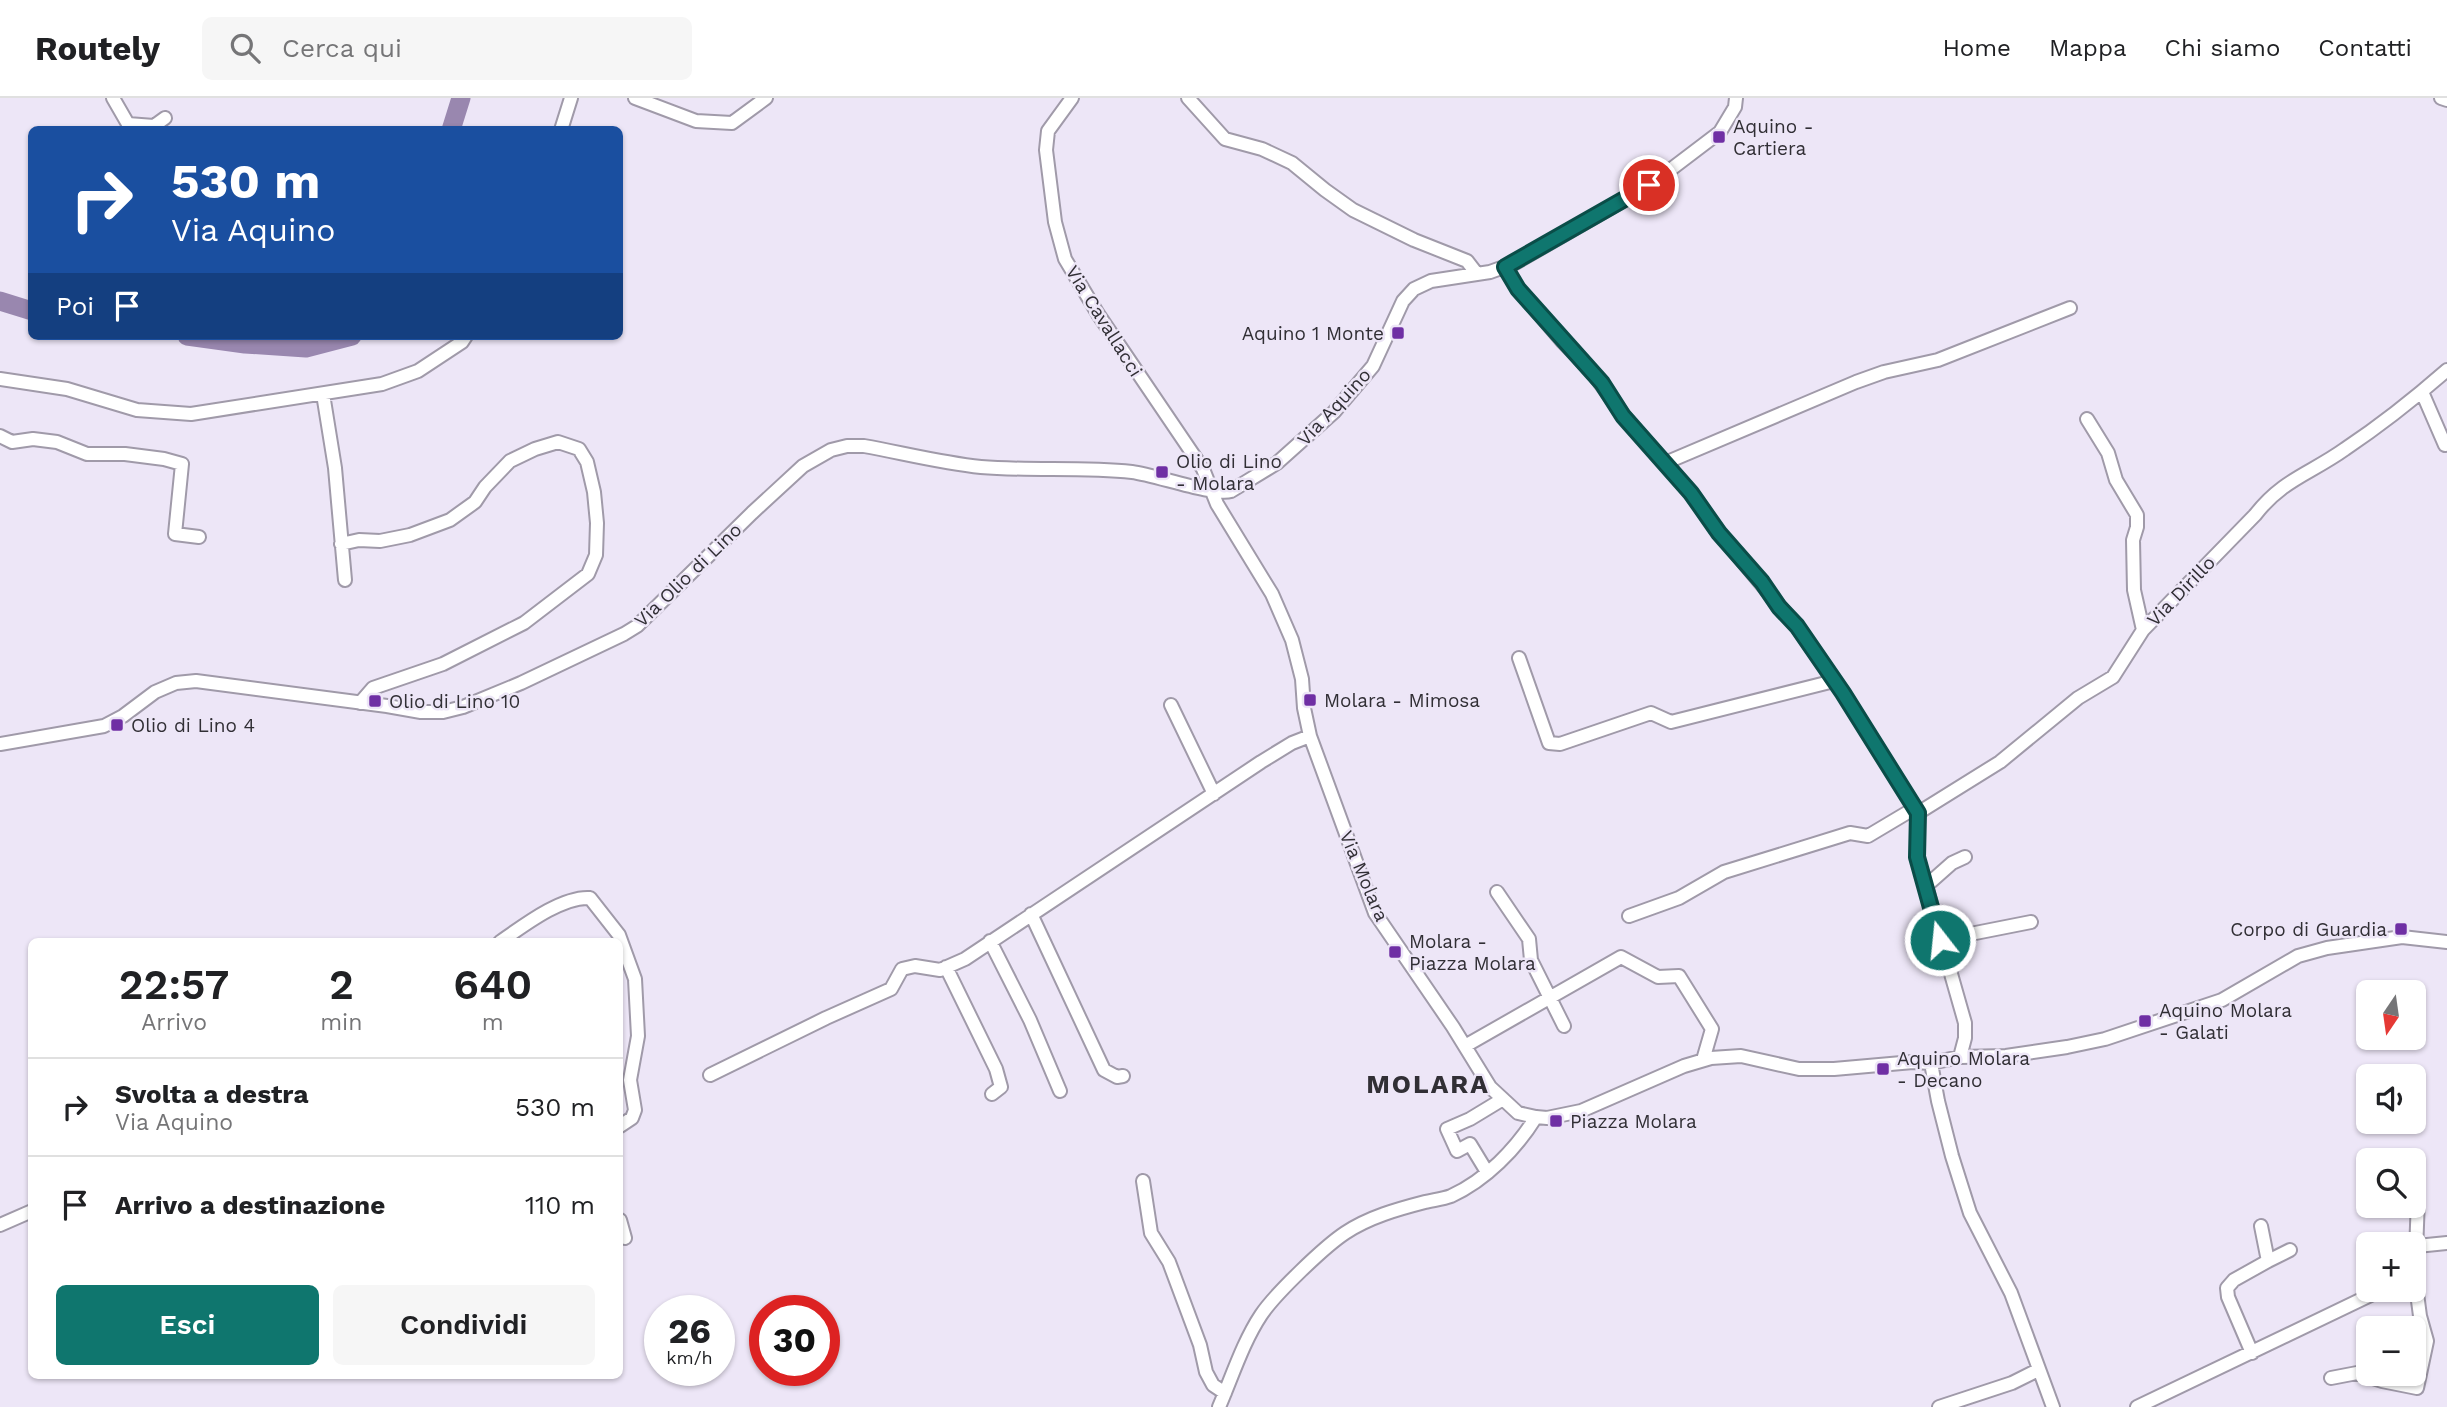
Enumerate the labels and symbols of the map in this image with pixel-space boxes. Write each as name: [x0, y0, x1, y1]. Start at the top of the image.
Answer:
place label: Aquino - Cartiera: [1733, 115, 1813, 160]
marker: Aquino - Cartiera: [1711, 129, 1727, 145]
pin: [1619, 155, 1679, 215]
street label: Via Cavallacci: [1061, 261, 1147, 381]
place label: Aquino 1 Monte: [1242, 322, 1384, 345]
marker: Aquino 1 Monte: [1390, 325, 1406, 341]
street label: Via Aquino: [1292, 363, 1376, 451]
place label: Olio di Lino - Molara: [1176, 450, 1282, 495]
marker: Olio di Lino - Molara: [1154, 464, 1170, 480]
street label: Via Olio di Lino: [630, 518, 746, 632]
street label: Via Dirillo: [2142, 551, 2220, 631]
place label: Molara - Mimosa: [1324, 689, 1480, 712]
place label: Olio di Lino 10: [389, 690, 520, 713]
marker: Molara - Mimosa: [1302, 692, 1318, 708]
marker: Olio di Lino 10: [367, 693, 383, 709]
place label: Olio di Lino 4: [131, 714, 255, 737]
marker: Olio di Lino 4: [109, 717, 125, 733]
street label: Via Molara: [1335, 827, 1394, 925]
position arrow: [1903, 903, 1977, 977]
place label: Corpo di Guardia: [2230, 918, 2387, 941]
marker: Corpo di Guardia: [2393, 921, 2409, 937]
place label: Molara - Piazza Molara: [1409, 930, 1536, 975]
marker: Molara - Piazza Molara: [1387, 944, 1403, 960]
north arrow: [2356, 980, 2426, 1050]
place label: Aquino Molara - Galati: [2159, 999, 2292, 1044]
marker: Aquino Molara - Galati: [2137, 1013, 2153, 1029]
place label: Aquino Molara - Decano: [1897, 1047, 2030, 1092]
marker: Aquino Molara - Decano: [1875, 1061, 1891, 1077]
district label: MOLARA: [1366, 1069, 1490, 1099]
place label: Piazza Molara: [1570, 1110, 1697, 1133]
marker: Piazza Molara: [1548, 1113, 1564, 1129]
speed limit sign: 30: [749, 1295, 840, 1386]

